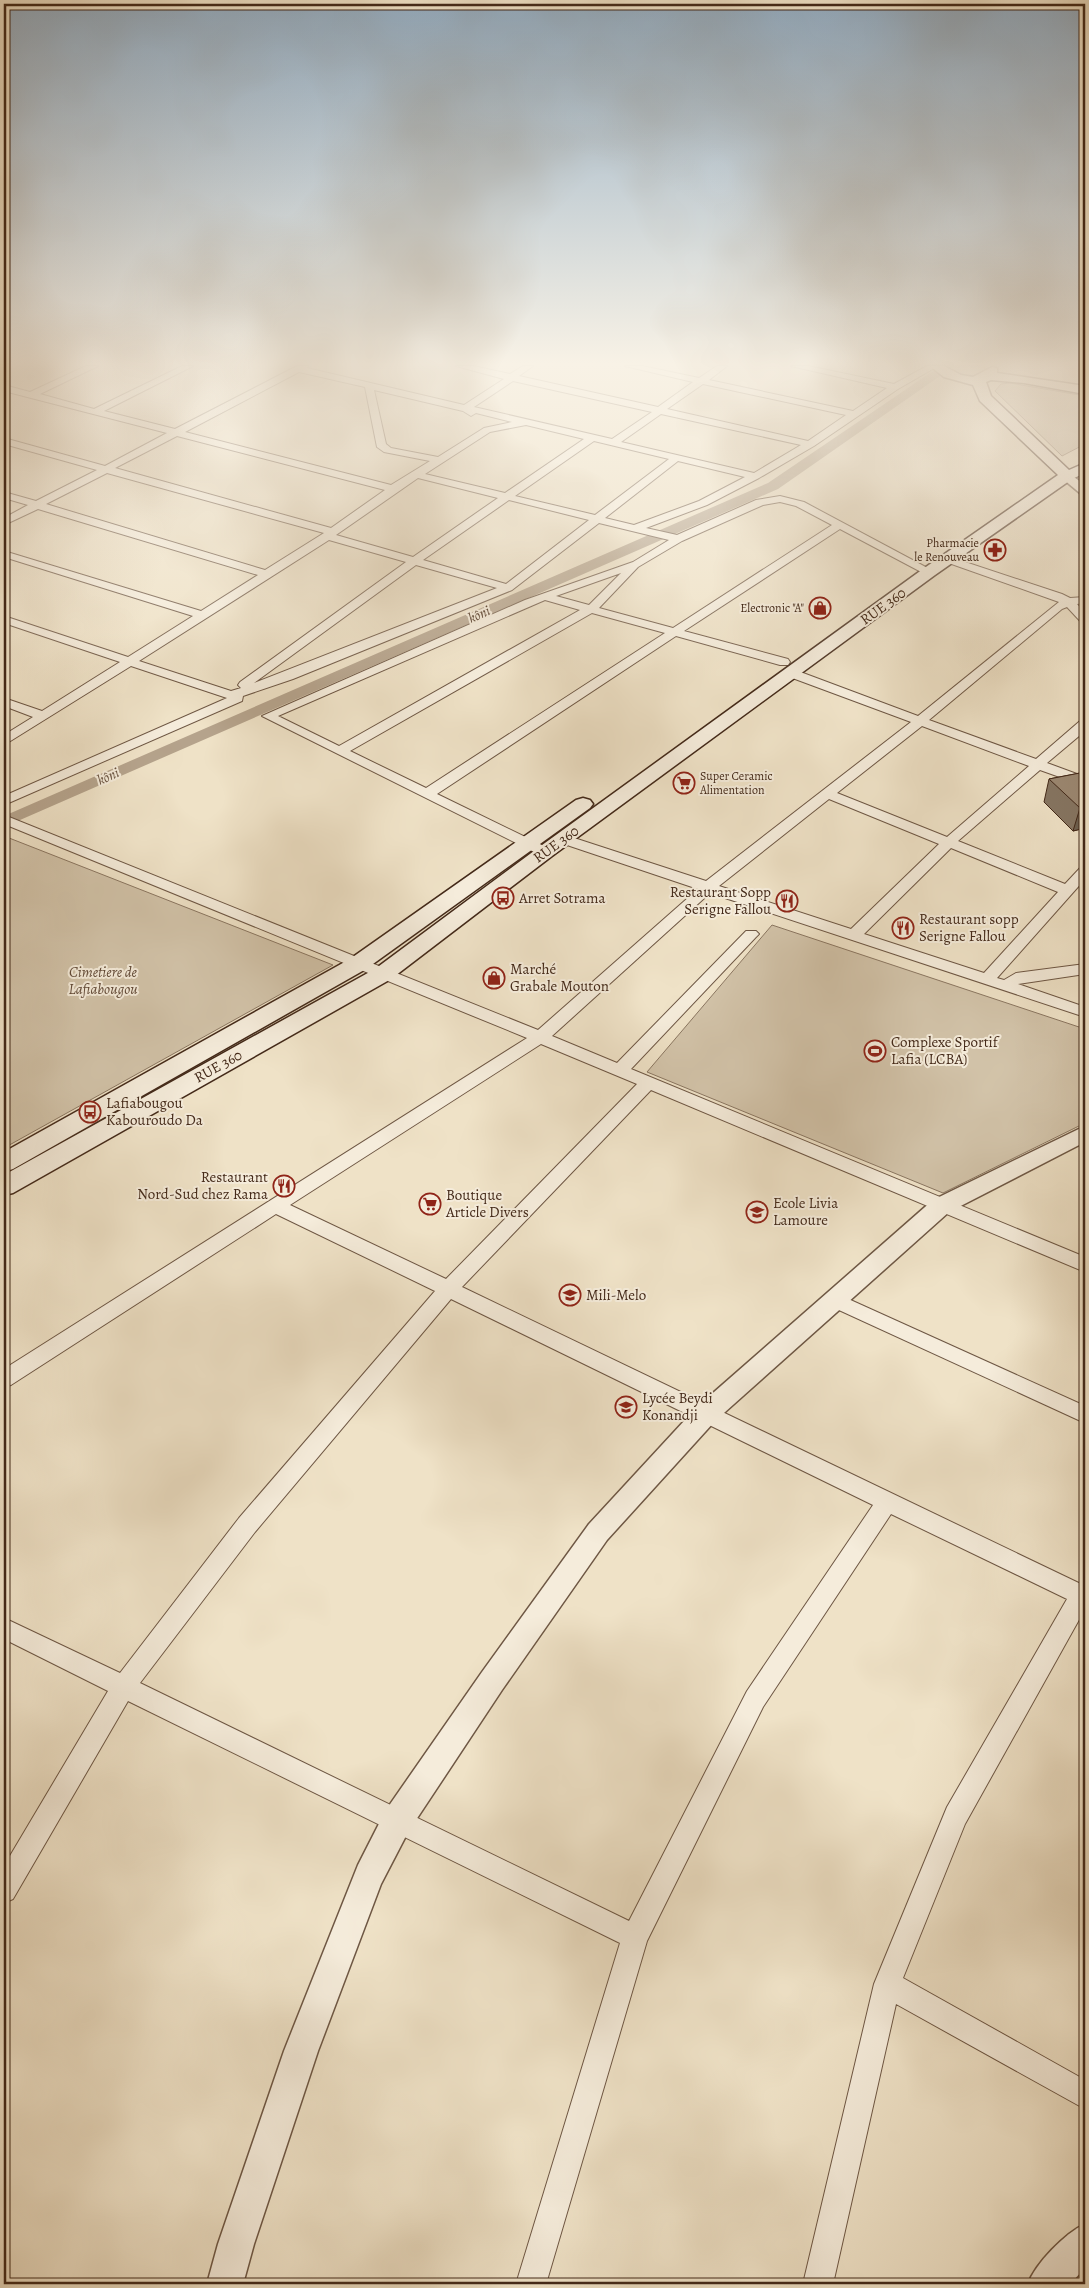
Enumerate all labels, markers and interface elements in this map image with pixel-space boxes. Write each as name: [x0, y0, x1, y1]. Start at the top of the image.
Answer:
place label: Pharmacie le Renouveau: [914, 535, 980, 565]
pharmacy icon: Pharmacie le Renouveau: [983, 538, 1007, 562]
street label: RUE 360: [856, 583, 910, 629]
shop icon: Electronic "A": [808, 596, 832, 620]
place label: Electronic "A": [740, 600, 804, 616]
water label: kôni: [465, 601, 494, 628]
water label: kôni: [94, 763, 123, 790]
place label: Super Ceramic Alimentation: [699, 768, 773, 798]
supermarket icon: Super Ceramic Alimentation: [672, 771, 696, 795]
street label: RUE 360: [529, 821, 583, 867]
place label: Restaurant Sopp Serigne Fallou: [670, 882, 772, 919]
bus stop icon: Arret Sotrama: [491, 886, 515, 910]
place label: Arret Sotrama: [518, 888, 606, 908]
restaurant icon: Restaurant Sopp Serigne Fallou: [775, 889, 799, 913]
place label: Restaurant sopp Serigne Fallou: [919, 909, 1019, 946]
restaurant icon: Restaurant sopp Serigne Fallou: [891, 916, 915, 940]
place label: Marché Grabale Mouton: [510, 959, 609, 996]
park label: Cimetiere de Lafiabougou: [68, 962, 138, 999]
shop icon: Marché Grabale Mouton: [482, 966, 506, 990]
place label: Complexe Sportif Lafia (LCBA): [891, 1032, 1000, 1069]
sports icon: Complexe Sportif Lafia (LCBA): [863, 1039, 887, 1063]
street label: RUE 360: [190, 1045, 246, 1087]
place label: Lafiabougou Kabouroudo Da: [106, 1093, 203, 1130]
bus stop icon: Lafiabougou Kabouroudo Da: [78, 1100, 102, 1124]
place label: Restaurant Nord-Sud chez Rama: [137, 1167, 268, 1204]
restaurant icon: Restaurant Nord-Sud chez Rama: [272, 1174, 296, 1198]
place label: Boutique Article Divers: [445, 1185, 529, 1222]
supermarket icon: Boutique Article Divers: [418, 1192, 442, 1216]
place label: Ecole Livia Lamoure: [773, 1193, 838, 1230]
school or university icon: Ecole Livia Lamoure: [745, 1200, 769, 1224]
school or university icon: Mili-Melo: [558, 1283, 582, 1307]
place label: Mili-Melo: [586, 1285, 646, 1305]
place label: Lycée Beydi Konandji: [642, 1388, 713, 1425]
school or university icon: Lycée Beydi Konandji: [614, 1395, 638, 1419]

